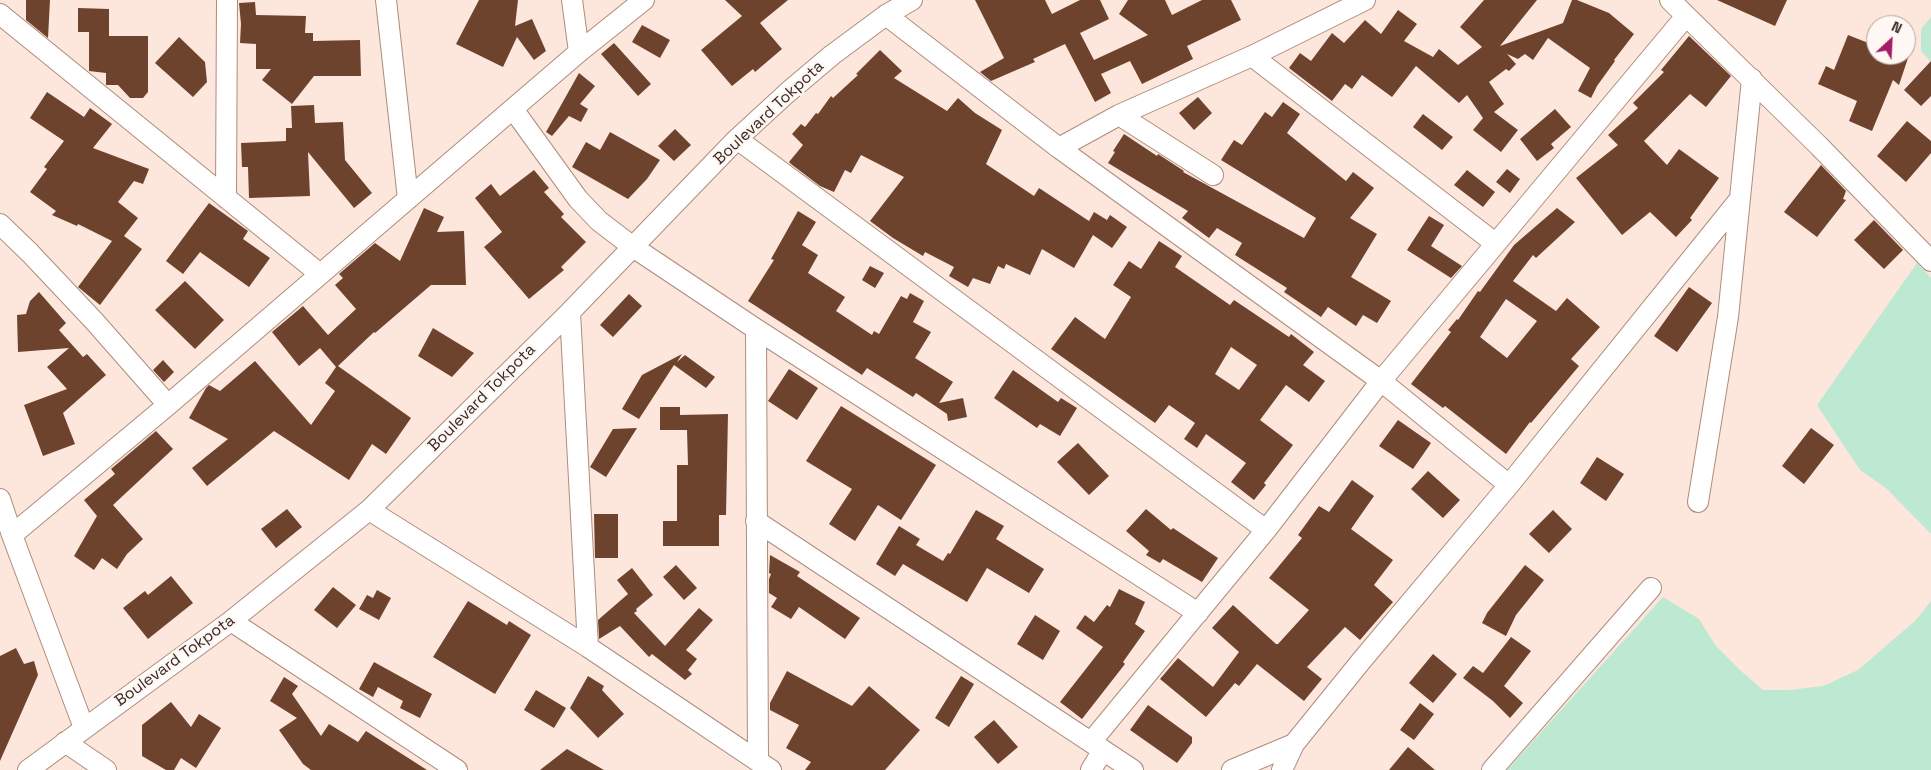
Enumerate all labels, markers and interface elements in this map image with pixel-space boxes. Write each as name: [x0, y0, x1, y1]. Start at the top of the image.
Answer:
north arrow: [1866, 15, 1916, 65]
text: N: [1889, 17, 1905, 37]
street label: Boulevard Tokpota: [710, 57, 828, 169]
street label: Boulevard Tokpota: [424, 340, 540, 456]
street label: Boulevard Tokpota: [111, 611, 239, 711]

